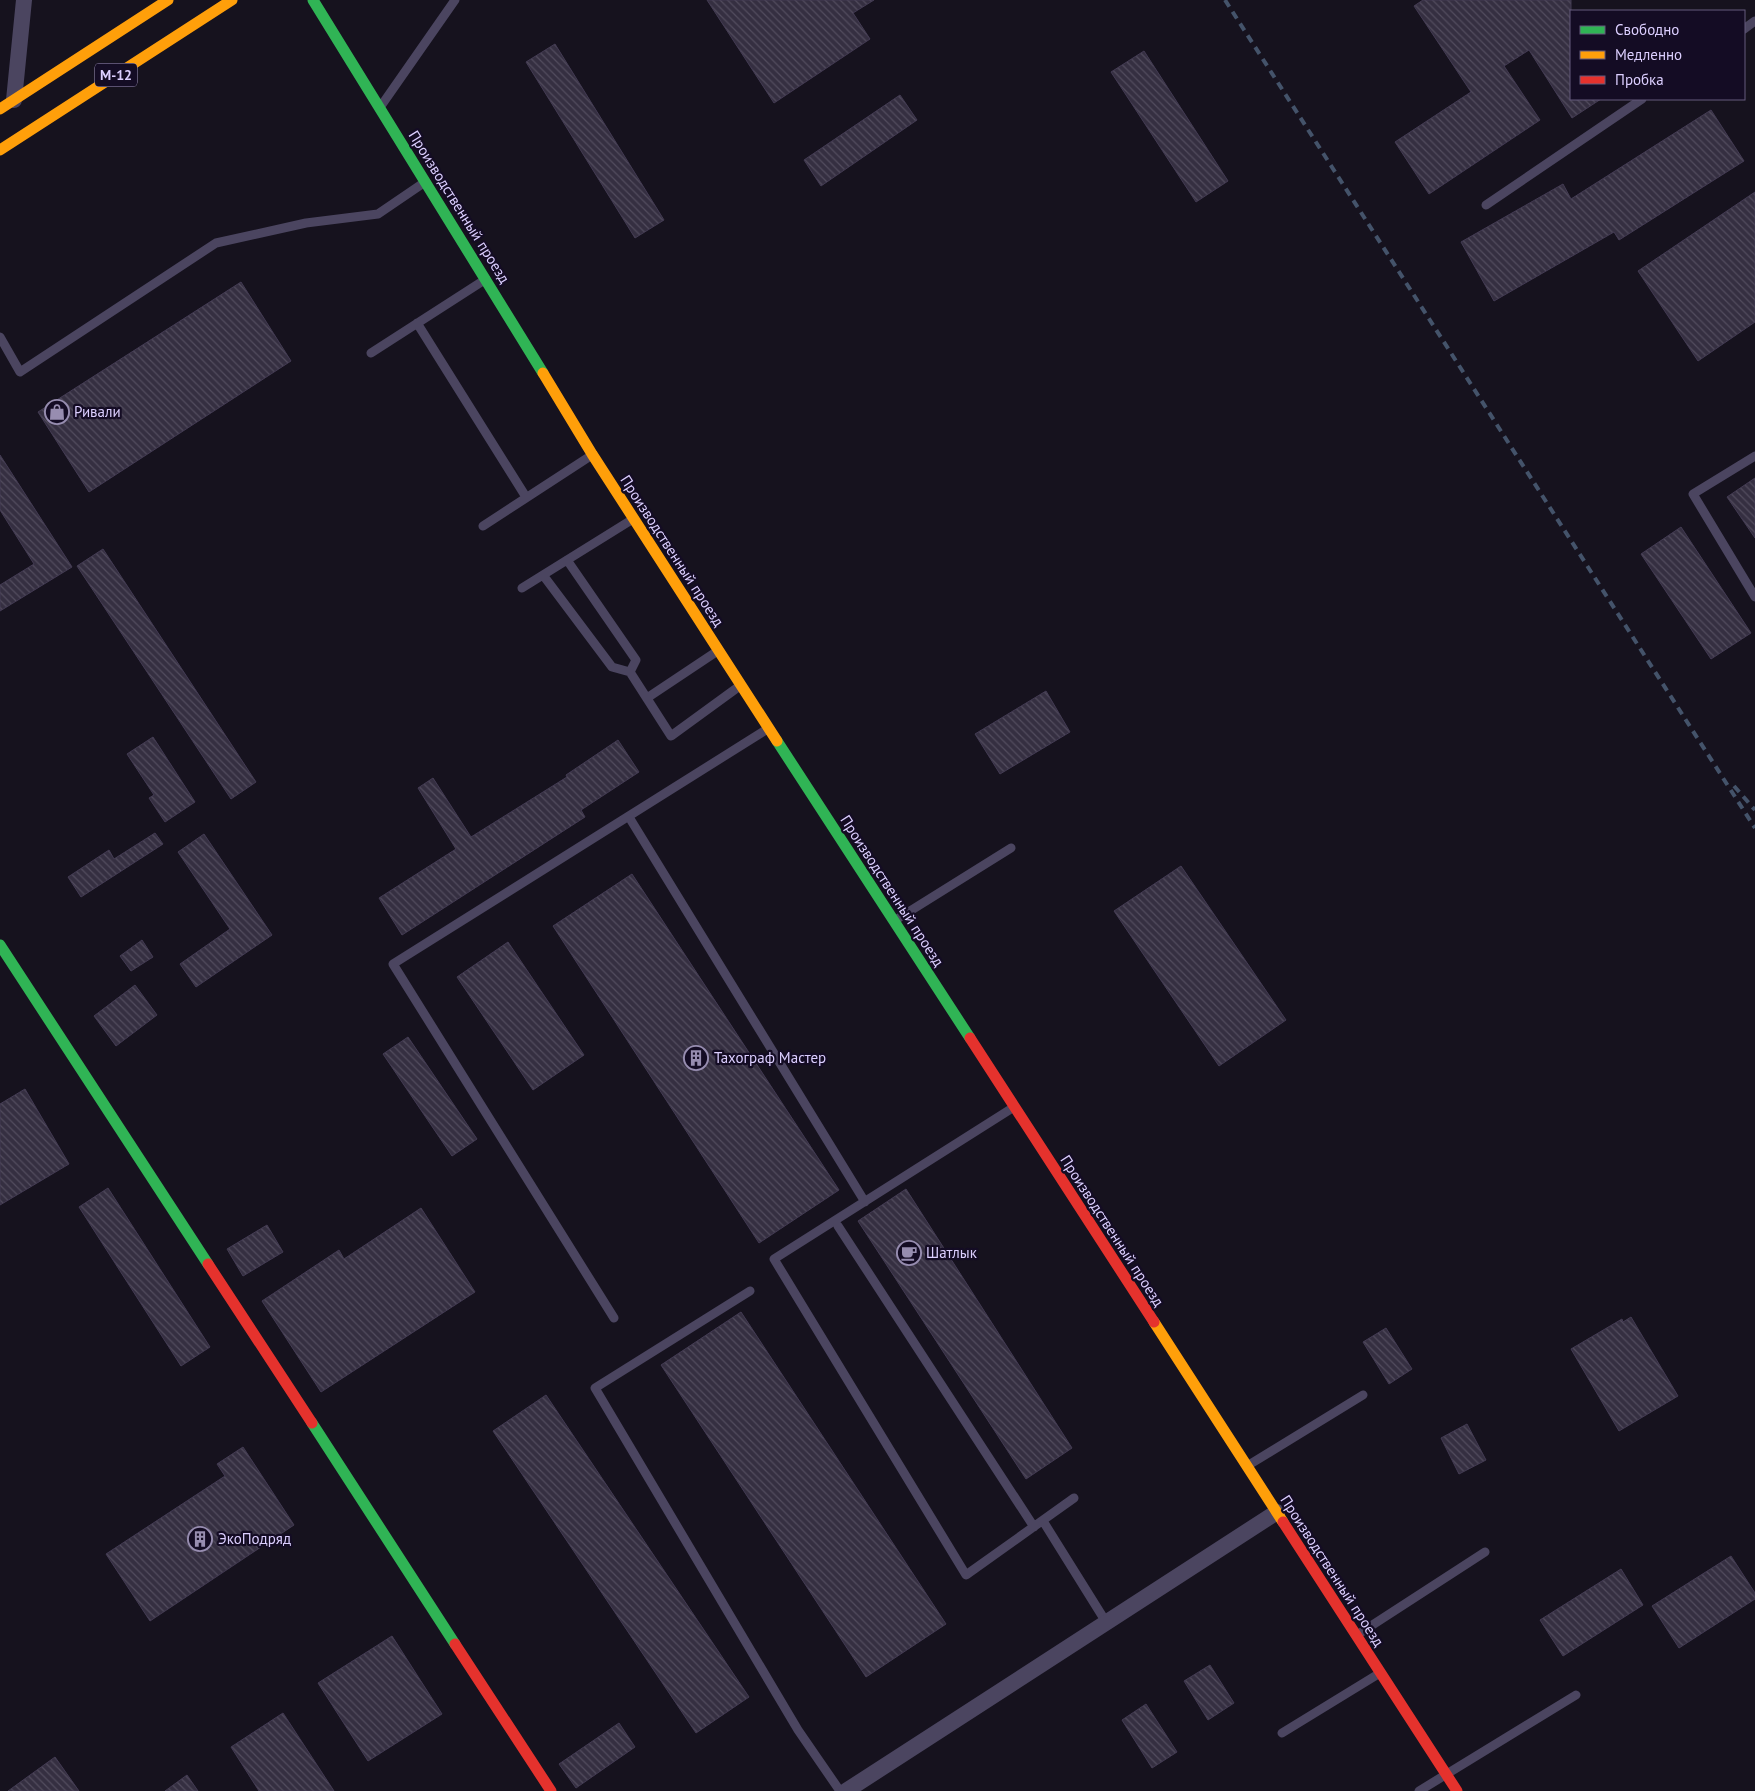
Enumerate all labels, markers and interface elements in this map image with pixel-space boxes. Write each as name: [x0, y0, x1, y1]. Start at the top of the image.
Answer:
legend: [1570, 10, 1745, 100]
text: Свободно: [1615, 20, 1679, 39]
text: Медленно: [1615, 45, 1682, 64]
road number: М-12: [95, 64, 137, 86]
text: Пробка: [1615, 70, 1664, 89]
street label: Производственный проезд: [405, 127, 514, 287]
shop icon: Ривали: [44, 399, 70, 425]
place label: Ривали: [74, 402, 121, 421]
street label: Производственный проезд: [616, 471, 729, 630]
street label: Производственный проезд: [836, 811, 949, 970]
building icon: Тахограф Мастер: [683, 1045, 709, 1071]
place label: Тахограф Мастер: [714, 1048, 826, 1067]
street label: Производственный проезд: [1056, 1151, 1169, 1310]
cafe icon: Шатлык: [896, 1240, 922, 1266]
place label: Шатлык: [926, 1243, 978, 1262]
street label: Производственный проезд: [1276, 1491, 1389, 1650]
building icon: ЭкоПодряд: [187, 1526, 213, 1552]
place label: ЭкоПодряд: [218, 1529, 291, 1548]

